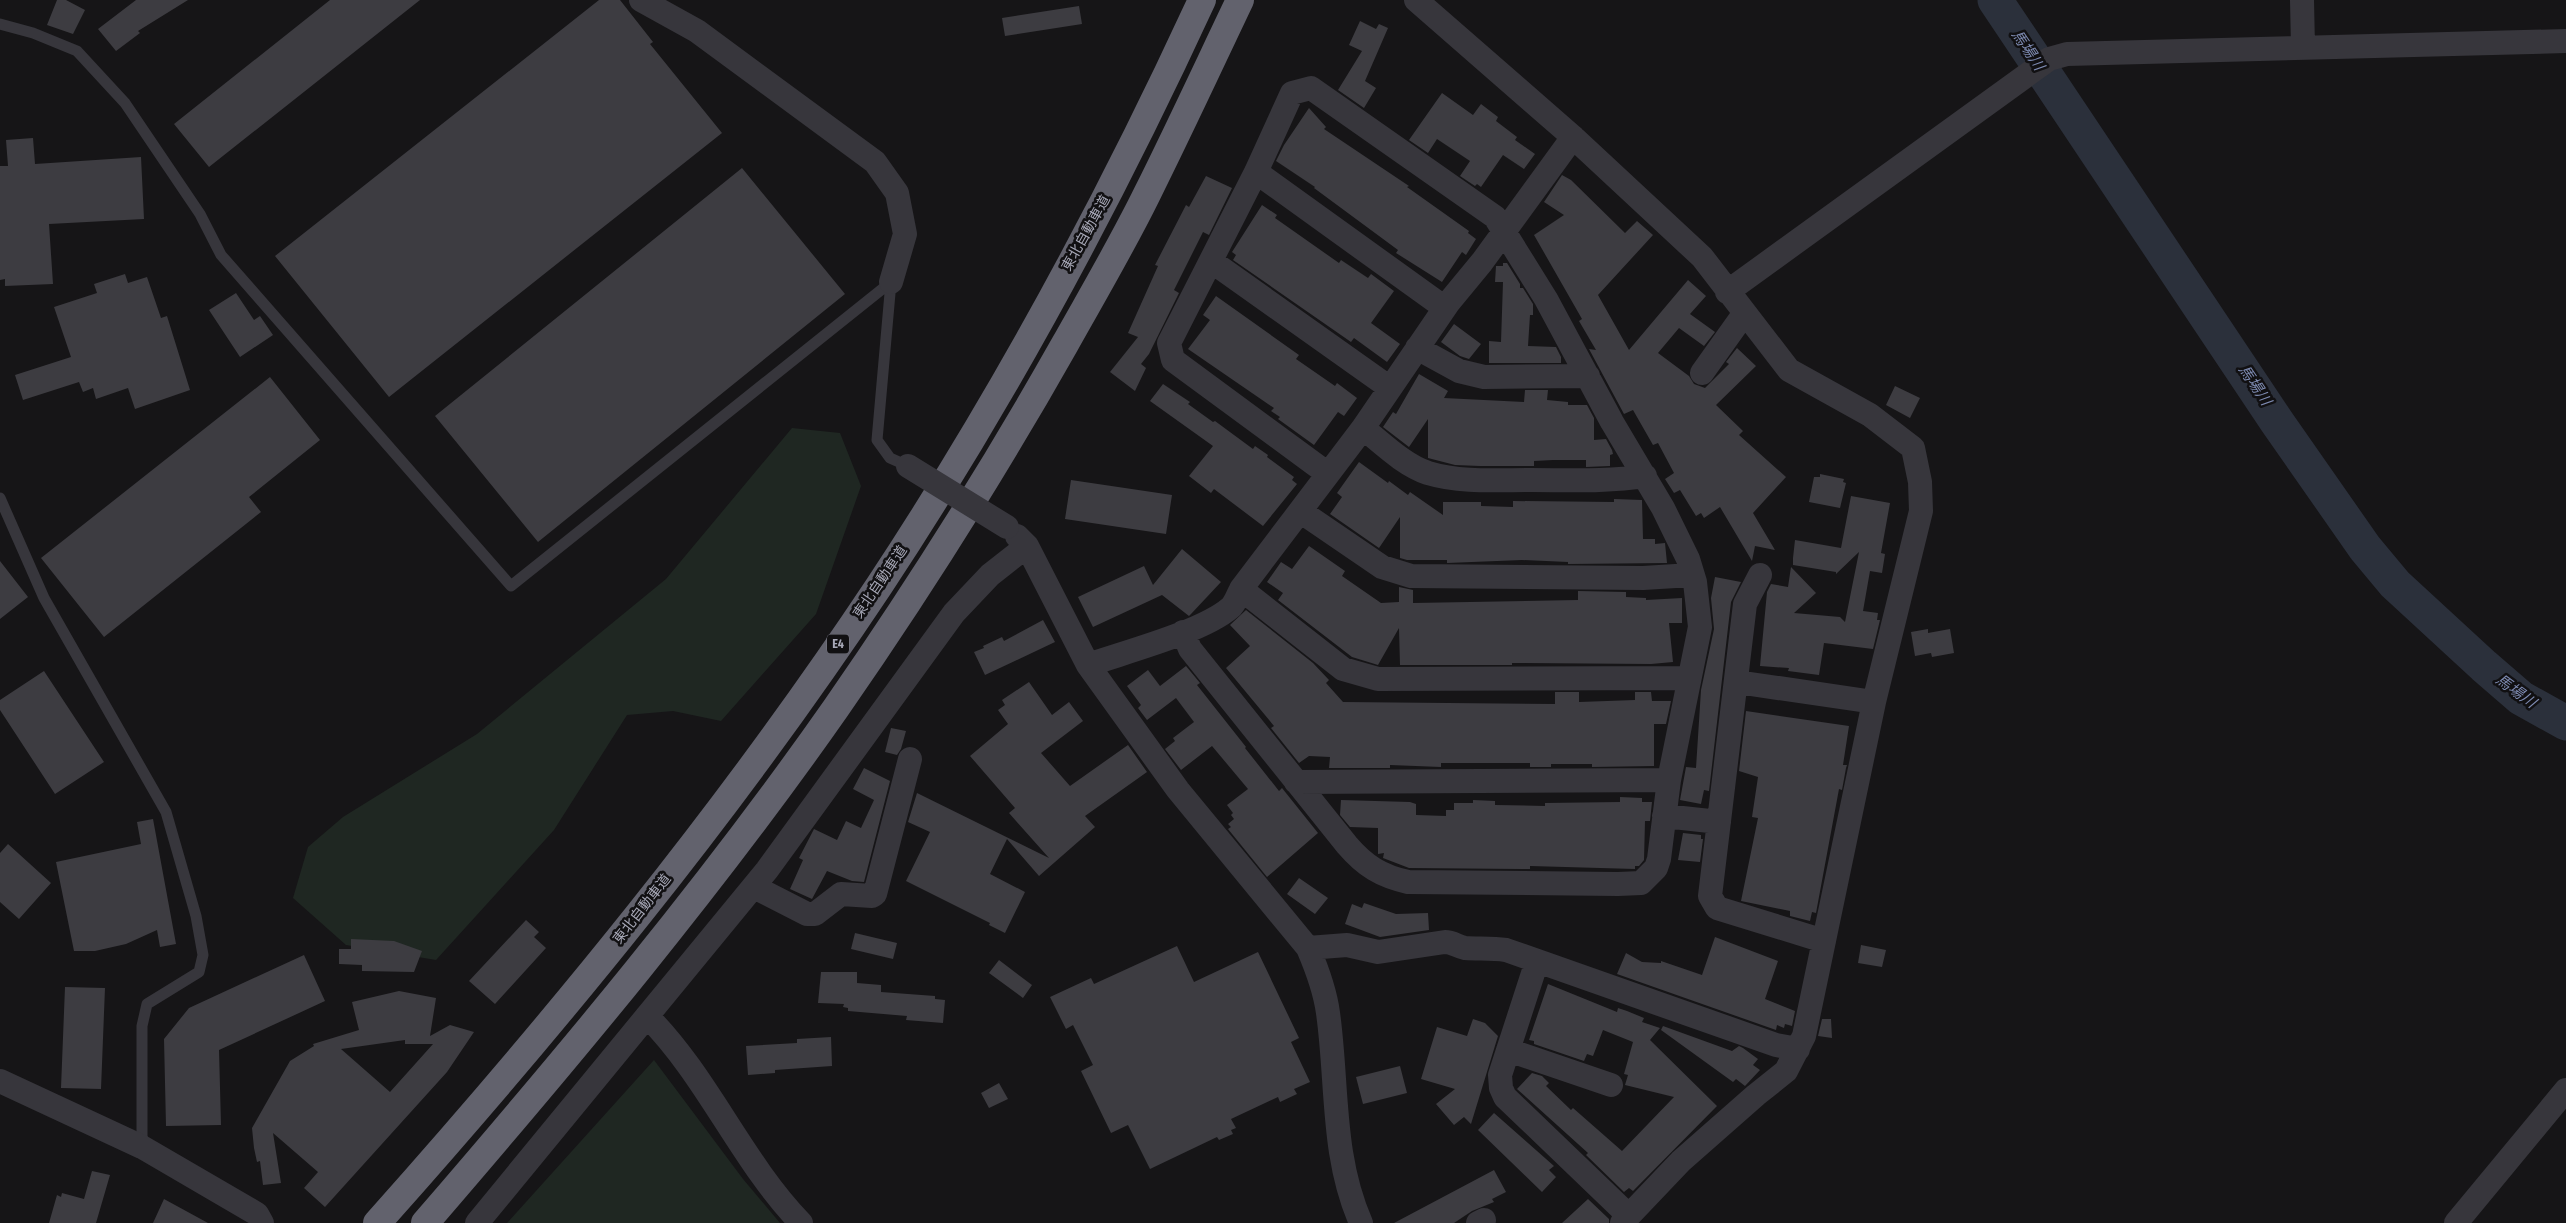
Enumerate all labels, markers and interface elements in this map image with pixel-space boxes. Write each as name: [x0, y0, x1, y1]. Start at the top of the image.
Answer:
water label: 馬場川: [2008, 26, 2049, 75]
street label: 東北自動車道: [1058, 192, 1114, 274]
water label: 馬場川: [2235, 361, 2276, 410]
street label: 東北自動車道: [849, 542, 911, 622]
road number: E4: [827, 634, 849, 654]
water label: 馬場川: [2493, 670, 2541, 713]
street label: 東北自動車道: [609, 871, 675, 947]

